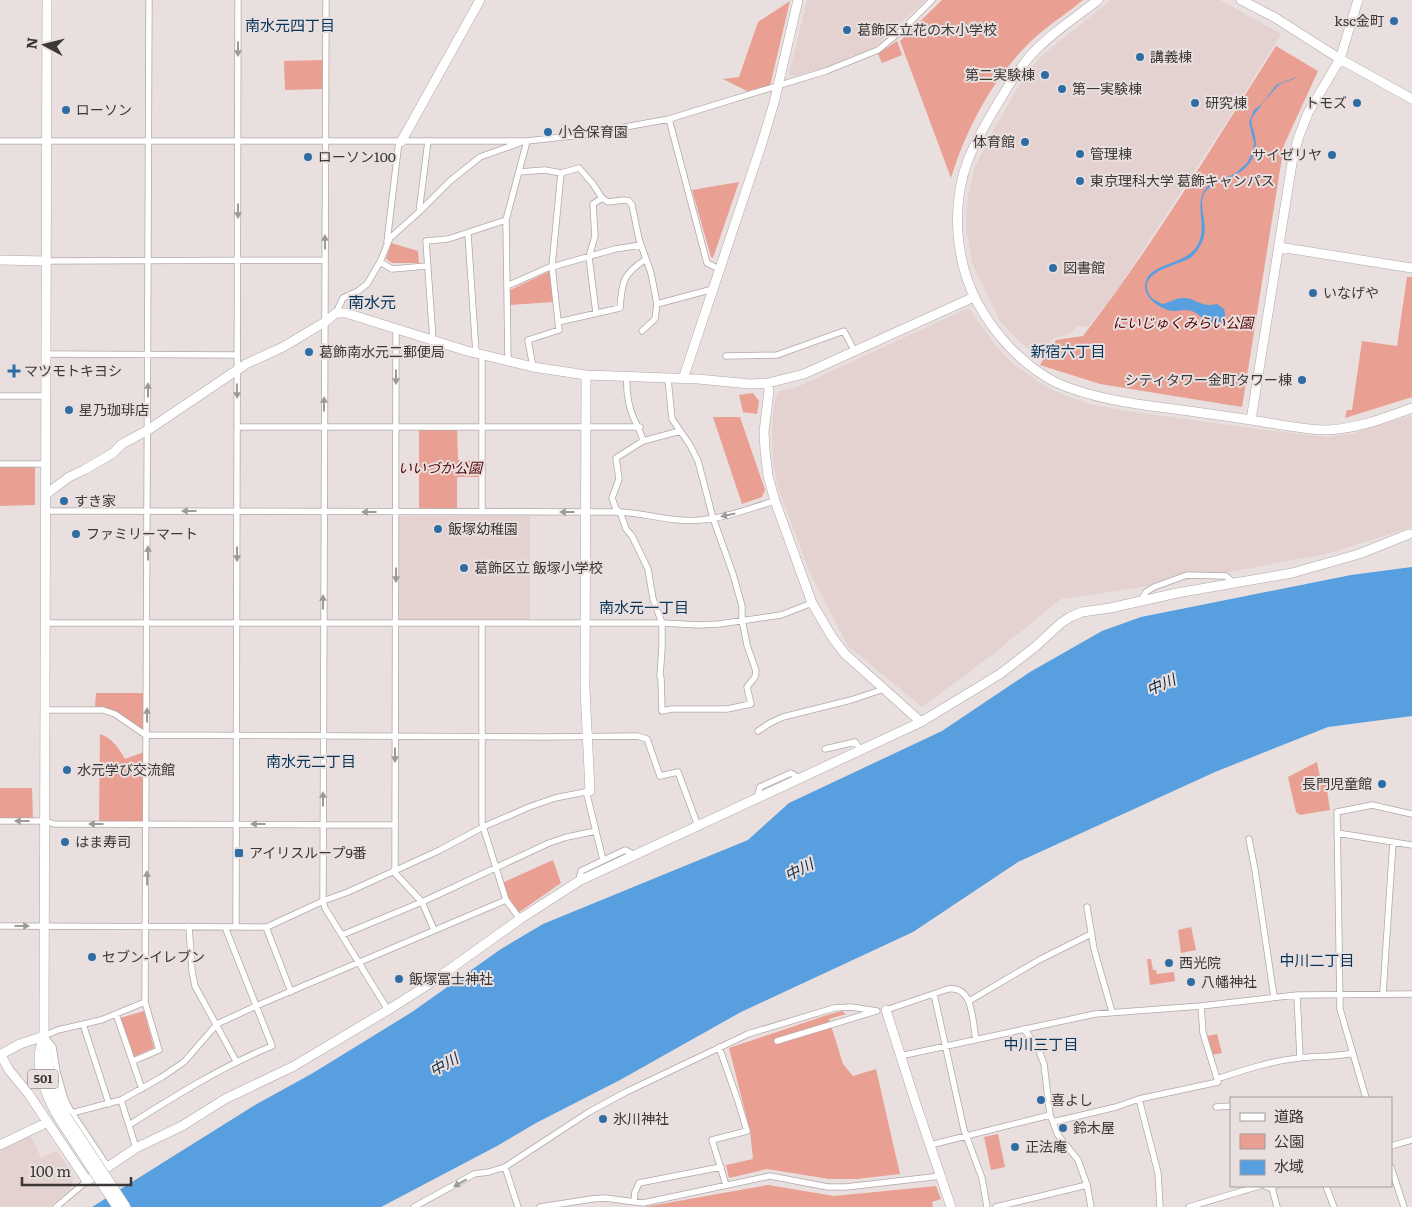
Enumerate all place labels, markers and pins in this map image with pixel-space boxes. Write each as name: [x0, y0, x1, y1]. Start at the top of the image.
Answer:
place label: ksc金町: [1334, 10, 1384, 30]
marker: ksc金町: [1388, 15, 1400, 27]
place label: 葛飾区立花の木小学校: [857, 19, 997, 39]
marker: 葛飾区立花の木小学校: [841, 24, 853, 36]
place label: 講義棟: [1150, 46, 1192, 66]
marker: 講義棟: [1134, 51, 1146, 63]
place label: 第二実験棟: [965, 64, 1035, 84]
marker: 第二実験棟: [1039, 69, 1051, 81]
place label: 第一実験棟: [1072, 78, 1142, 98]
marker: 第一実験棟: [1056, 83, 1068, 95]
place label: 研究棟: [1205, 92, 1247, 112]
place label: トモズ: [1305, 92, 1347, 112]
marker: 研究棟: [1189, 97, 1201, 109]
marker: トモズ: [1351, 97, 1363, 109]
place label: ローソン: [76, 99, 132, 119]
marker: ローソン: [60, 104, 72, 116]
place label: 小合保育園: [558, 121, 628, 141]
marker: 小合保育園: [542, 126, 554, 138]
place label: 体育館: [973, 131, 1015, 151]
marker: 体育館: [1019, 136, 1031, 148]
place label: 管理棟: [1090, 143, 1132, 163]
place label: サイゼリヤ: [1252, 144, 1322, 164]
place label: ローソン100: [318, 146, 396, 166]
marker: 管理棟: [1074, 148, 1086, 160]
marker: サイゼリヤ: [1326, 149, 1338, 161]
marker: ローソン100: [302, 151, 314, 163]
place label: 東京理科大学 葛飾キャンパス: [1090, 170, 1275, 190]
marker: 東京理科大学 葛飾キャンパス: [1074, 175, 1086, 187]
place label: 図書館: [1063, 257, 1105, 277]
marker: 図書館: [1047, 262, 1059, 274]
place label: いなげや: [1323, 282, 1379, 302]
marker: いなげや: [1307, 287, 1319, 299]
place label: 葛飾南水元二郵便局: [319, 341, 445, 361]
marker: 葛飾南水元二郵便局: [303, 346, 315, 358]
place label: マツモトキヨシ: [24, 360, 122, 380]
marker: マツモトキヨシ: [8, 365, 20, 377]
place label: シティタワー金町タワー棟: [1125, 369, 1292, 389]
marker: シティタワー金町タワー棟: [1296, 374, 1308, 386]
place label: 星乃珈琲店: [79, 399, 149, 419]
marker: 星乃珈琲店: [63, 404, 75, 416]
place label: すき家: [74, 490, 116, 510]
marker: すき家: [58, 495, 70, 507]
place label: 飯塚幼稚園: [448, 518, 518, 538]
place label: ファミリーマート: [86, 523, 198, 543]
marker: 飯塚幼稚園: [432, 523, 444, 535]
marker: ファミリーマート: [70, 528, 82, 540]
place label: 葛飾区立 飯塚小学校: [474, 557, 603, 577]
marker: 葛飾区立 飯塚小学校: [458, 562, 470, 574]
place label: 水元学び交流館: [77, 759, 175, 779]
marker: 水元学び交流館: [61, 764, 73, 776]
place label: 長門児童館: [1302, 773, 1372, 793]
marker: 長門児童館: [1376, 778, 1388, 790]
place label: はま寿司: [75, 831, 131, 851]
marker: はま寿司: [59, 836, 71, 848]
place label: アイリスループ9番: [249, 842, 367, 862]
marker: アイリスループ9番: [233, 847, 245, 859]
place label: セブン-イレブン: [102, 946, 205, 966]
marker: セブン-イレブン: [86, 951, 98, 963]
place label: 西光院: [1179, 952, 1221, 972]
marker: 西光院: [1163, 957, 1175, 969]
place label: 飯塚冨士神社: [409, 968, 493, 988]
place label: 八幡神社: [1201, 971, 1257, 991]
marker: 飯塚冨士神社: [393, 973, 405, 985]
marker: 八幡神社: [1185, 976, 1197, 988]
place label: 喜よし: [1051, 1089, 1093, 1109]
marker: 喜よし: [1035, 1094, 1047, 1106]
place label: 氷川神社: [613, 1108, 669, 1128]
marker: 氷川神社: [597, 1113, 609, 1125]
place label: 鈴木屋: [1073, 1117, 1115, 1137]
marker: 鈴木屋: [1057, 1122, 1069, 1134]
place label: 正法庵: [1025, 1136, 1067, 1156]
marker: 正法庵: [1009, 1141, 1021, 1153]

